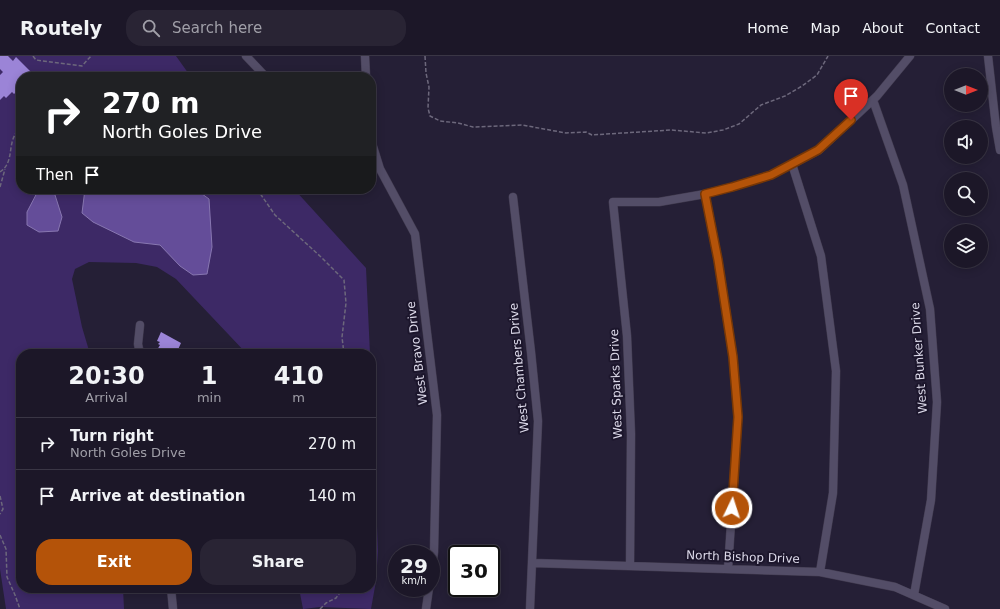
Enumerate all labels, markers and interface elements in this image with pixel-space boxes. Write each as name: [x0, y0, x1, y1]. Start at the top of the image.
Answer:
search box: [126, 10, 406, 46]
text: Routely: [20, 17, 102, 39]
icon: search: [140, 17, 162, 39]
text: Search here: [172, 19, 262, 37]
text: Home: [747, 20, 789, 36]
text: Map: [811, 20, 840, 36]
text: About: [862, 20, 904, 36]
text: Contact: [926, 20, 980, 36]
north arrow: [944, 68, 988, 112]
map controls: [944, 68, 988, 268]
pin: [834, 79, 868, 120]
icon: arrive: [840, 85, 862, 107]
text: 270 m: [102, 87, 199, 120]
icon: right: [36, 88, 88, 140]
button: sound: [944, 120, 988, 164]
text: North Goles Drive: [102, 121, 262, 142]
icon: arrive: [81, 164, 103, 186]
text: Then: [36, 166, 73, 184]
button: search: [944, 172, 988, 216]
button: layers: [944, 224, 988, 268]
street label: West Bravo Drive: [404, 300, 430, 406]
street label: West Chambers Drive: [506, 302, 532, 434]
street label: West Bunker Drive: [908, 302, 930, 414]
street label: West Sparks Drive: [607, 329, 625, 439]
text: 20:30: [68, 362, 145, 390]
text: 1: [201, 362, 217, 390]
text: 410: [274, 362, 324, 390]
text: Arrival: [85, 390, 128, 405]
text: min: [197, 390, 221, 405]
text: m: [292, 390, 305, 405]
text: Turn right: [70, 427, 154, 445]
icon: right: [36, 433, 58, 455]
text: 270 m: [308, 435, 356, 453]
text: North Goles Drive: [70, 445, 186, 460]
icon: arrive: [36, 485, 58, 507]
text: Arrive at destination: [70, 487, 245, 505]
text: 140 m: [308, 487, 356, 505]
position arrow: [711, 487, 753, 529]
button: Exit: [36, 539, 192, 585]
button: Share: [200, 539, 356, 585]
speed limit sign: 30: [448, 545, 500, 597]
street label: North Bishop Drive: [686, 548, 800, 566]
text: 29: [400, 554, 428, 578]
text: km/h: [401, 575, 427, 586]

